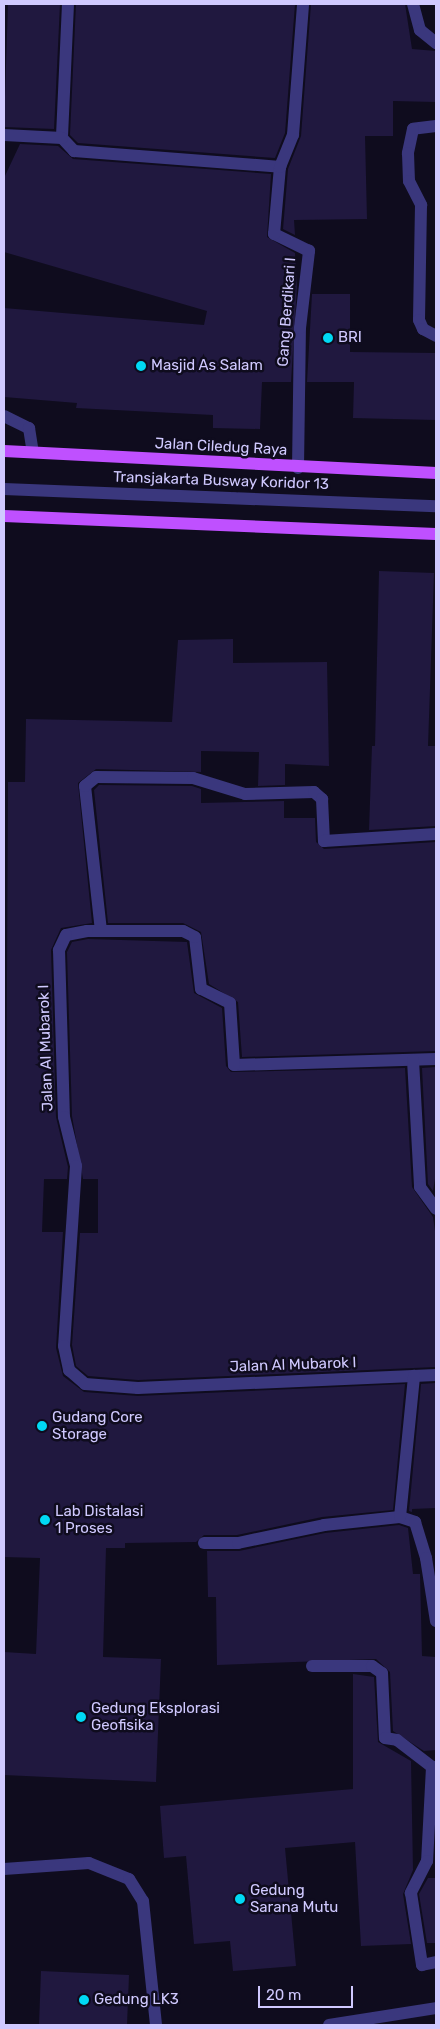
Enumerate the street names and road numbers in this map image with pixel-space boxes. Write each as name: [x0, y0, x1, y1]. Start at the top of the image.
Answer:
street label: Gang Berdikari I: [274, 257, 300, 367]
street label: Jalan Ciledug Raya: [154, 435, 288, 459]
street label: Transjakarta Busway Koridor 13: [112, 468, 330, 494]
street label: Jalan Al Mubarok I: [35, 984, 57, 1112]
street label: Jalan Al Mubarok I: [229, 1354, 357, 1376]

